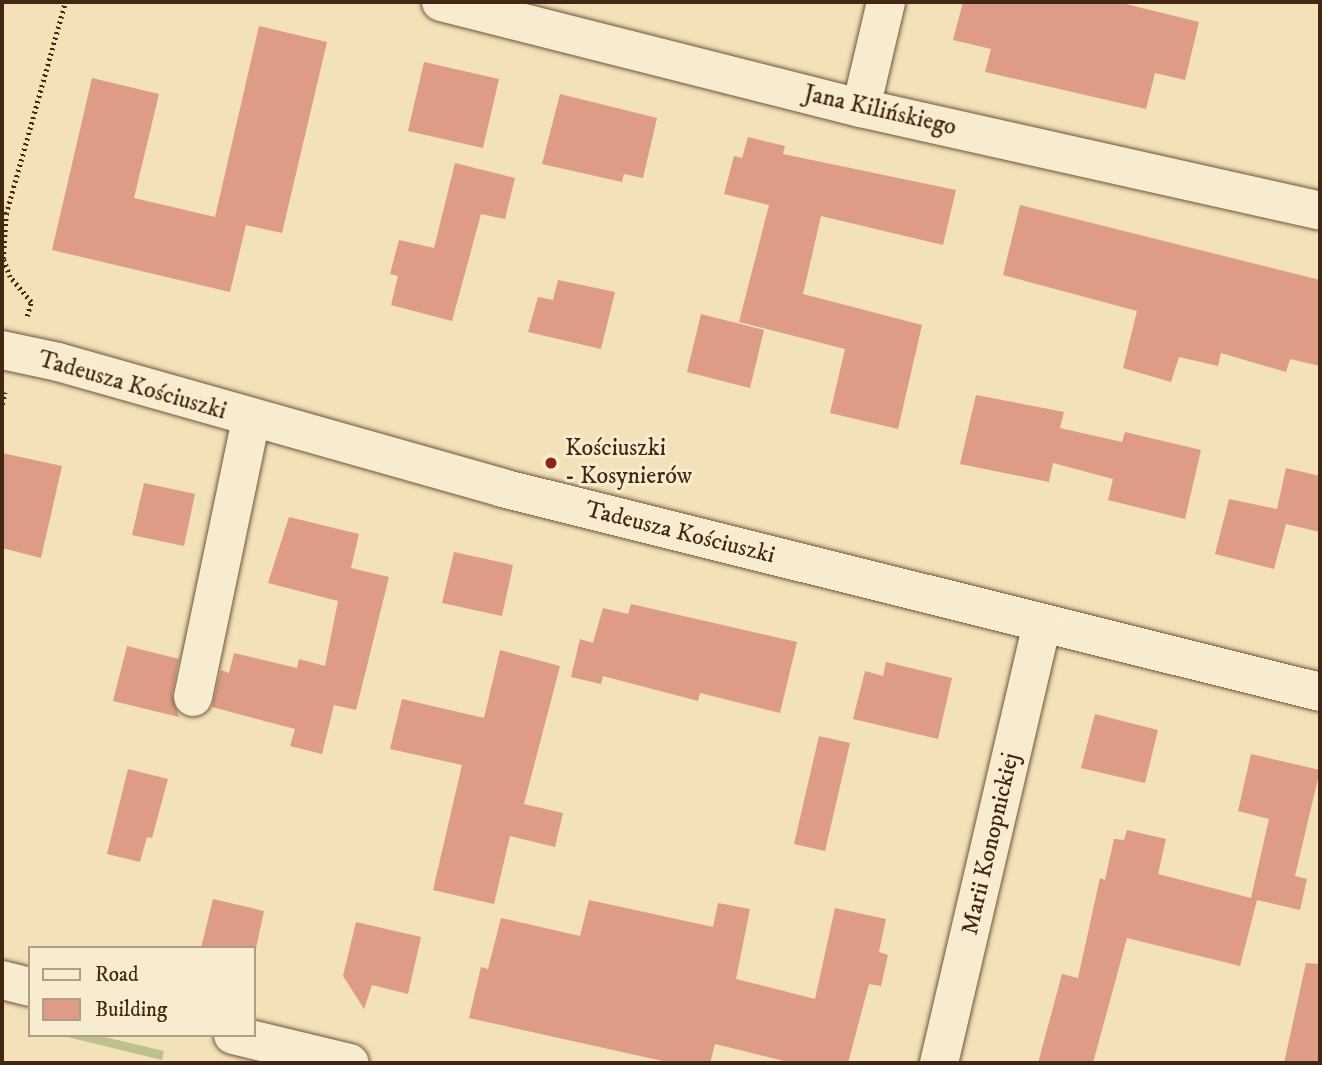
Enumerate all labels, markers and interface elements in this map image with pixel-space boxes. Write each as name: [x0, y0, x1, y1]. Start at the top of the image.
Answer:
street label: Jana Kilińskiego: [801, 79, 959, 143]
street label: Tadeusza Kościuszki: [35, 345, 229, 427]
place label: Kościuszki - Kosynierów: [565, 435, 692, 491]
marker: Kościuszki - Kosynierów: [543, 455, 559, 471]
street label: Tadeusza Kościuszki: [582, 496, 778, 570]
street label: Marii Konopnickiej: [956, 750, 1026, 938]
legend: [28, 946, 256, 1037]
text: Road: [95, 962, 139, 988]
text: Building: [95, 997, 167, 1023]

